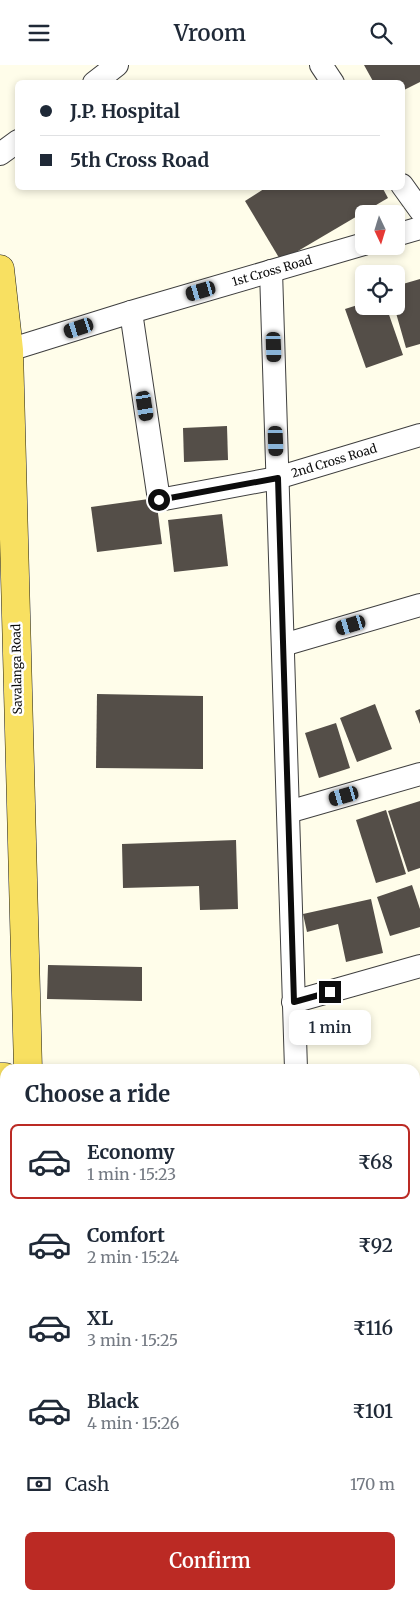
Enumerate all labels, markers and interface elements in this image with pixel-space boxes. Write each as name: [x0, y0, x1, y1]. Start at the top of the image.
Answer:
icon: menu: [25, 19, 53, 47]
text: Vroom: [174, 19, 246, 47]
icon: search: [367, 19, 395, 47]
text: J.P. Hospital: [70, 99, 180, 123]
text: 5th Cross Road: [70, 148, 209, 172]
north arrow: [355, 205, 405, 255]
map controls: [355, 205, 405, 315]
street label: 1st Cross Road: [230, 252, 313, 289]
button: locate: [355, 265, 405, 315]
car: [184, 280, 217, 302]
car: [62, 316, 95, 340]
car: [265, 332, 282, 362]
car: [135, 390, 154, 422]
car: [267, 426, 284, 456]
street label: 2nd Cross Road: [289, 440, 378, 481]
route start: [148, 489, 170, 511]
car: [334, 613, 367, 637]
street label: Savalanga Road: [8, 624, 25, 714]
car: [327, 785, 360, 807]
route end: [319, 981, 341, 1003]
callout: 1 min: [289, 1009, 371, 1045]
text: 1 min: [308, 1017, 352, 1037]
text: Choose a ride: [25, 1080, 170, 1108]
icon: car: [27, 1139, 72, 1184]
text: Economy: [87, 1140, 175, 1164]
text: ₹68: [358, 1150, 393, 1174]
text: 1 min · 15:23: [87, 1164, 176, 1184]
icon: car: [27, 1222, 72, 1267]
text: Comfort: [87, 1223, 165, 1247]
text: ₹92: [358, 1233, 393, 1257]
text: 2 min · 15:24: [87, 1247, 179, 1267]
icon: car: [27, 1305, 72, 1350]
text: XL: [87, 1306, 113, 1330]
text: ₹116: [353, 1316, 393, 1340]
text: 3 min · 15:25: [87, 1330, 178, 1350]
icon: car: [27, 1388, 72, 1433]
text: Black: [87, 1389, 139, 1413]
text: ₹101: [352, 1399, 393, 1423]
text: 4 min · 15:26: [87, 1413, 179, 1433]
icon: cash: [25, 1470, 53, 1498]
text: Cash: [65, 1472, 109, 1496]
text: 170 m: [350, 1474, 395, 1494]
button: Confirm: [25, 1532, 395, 1590]

